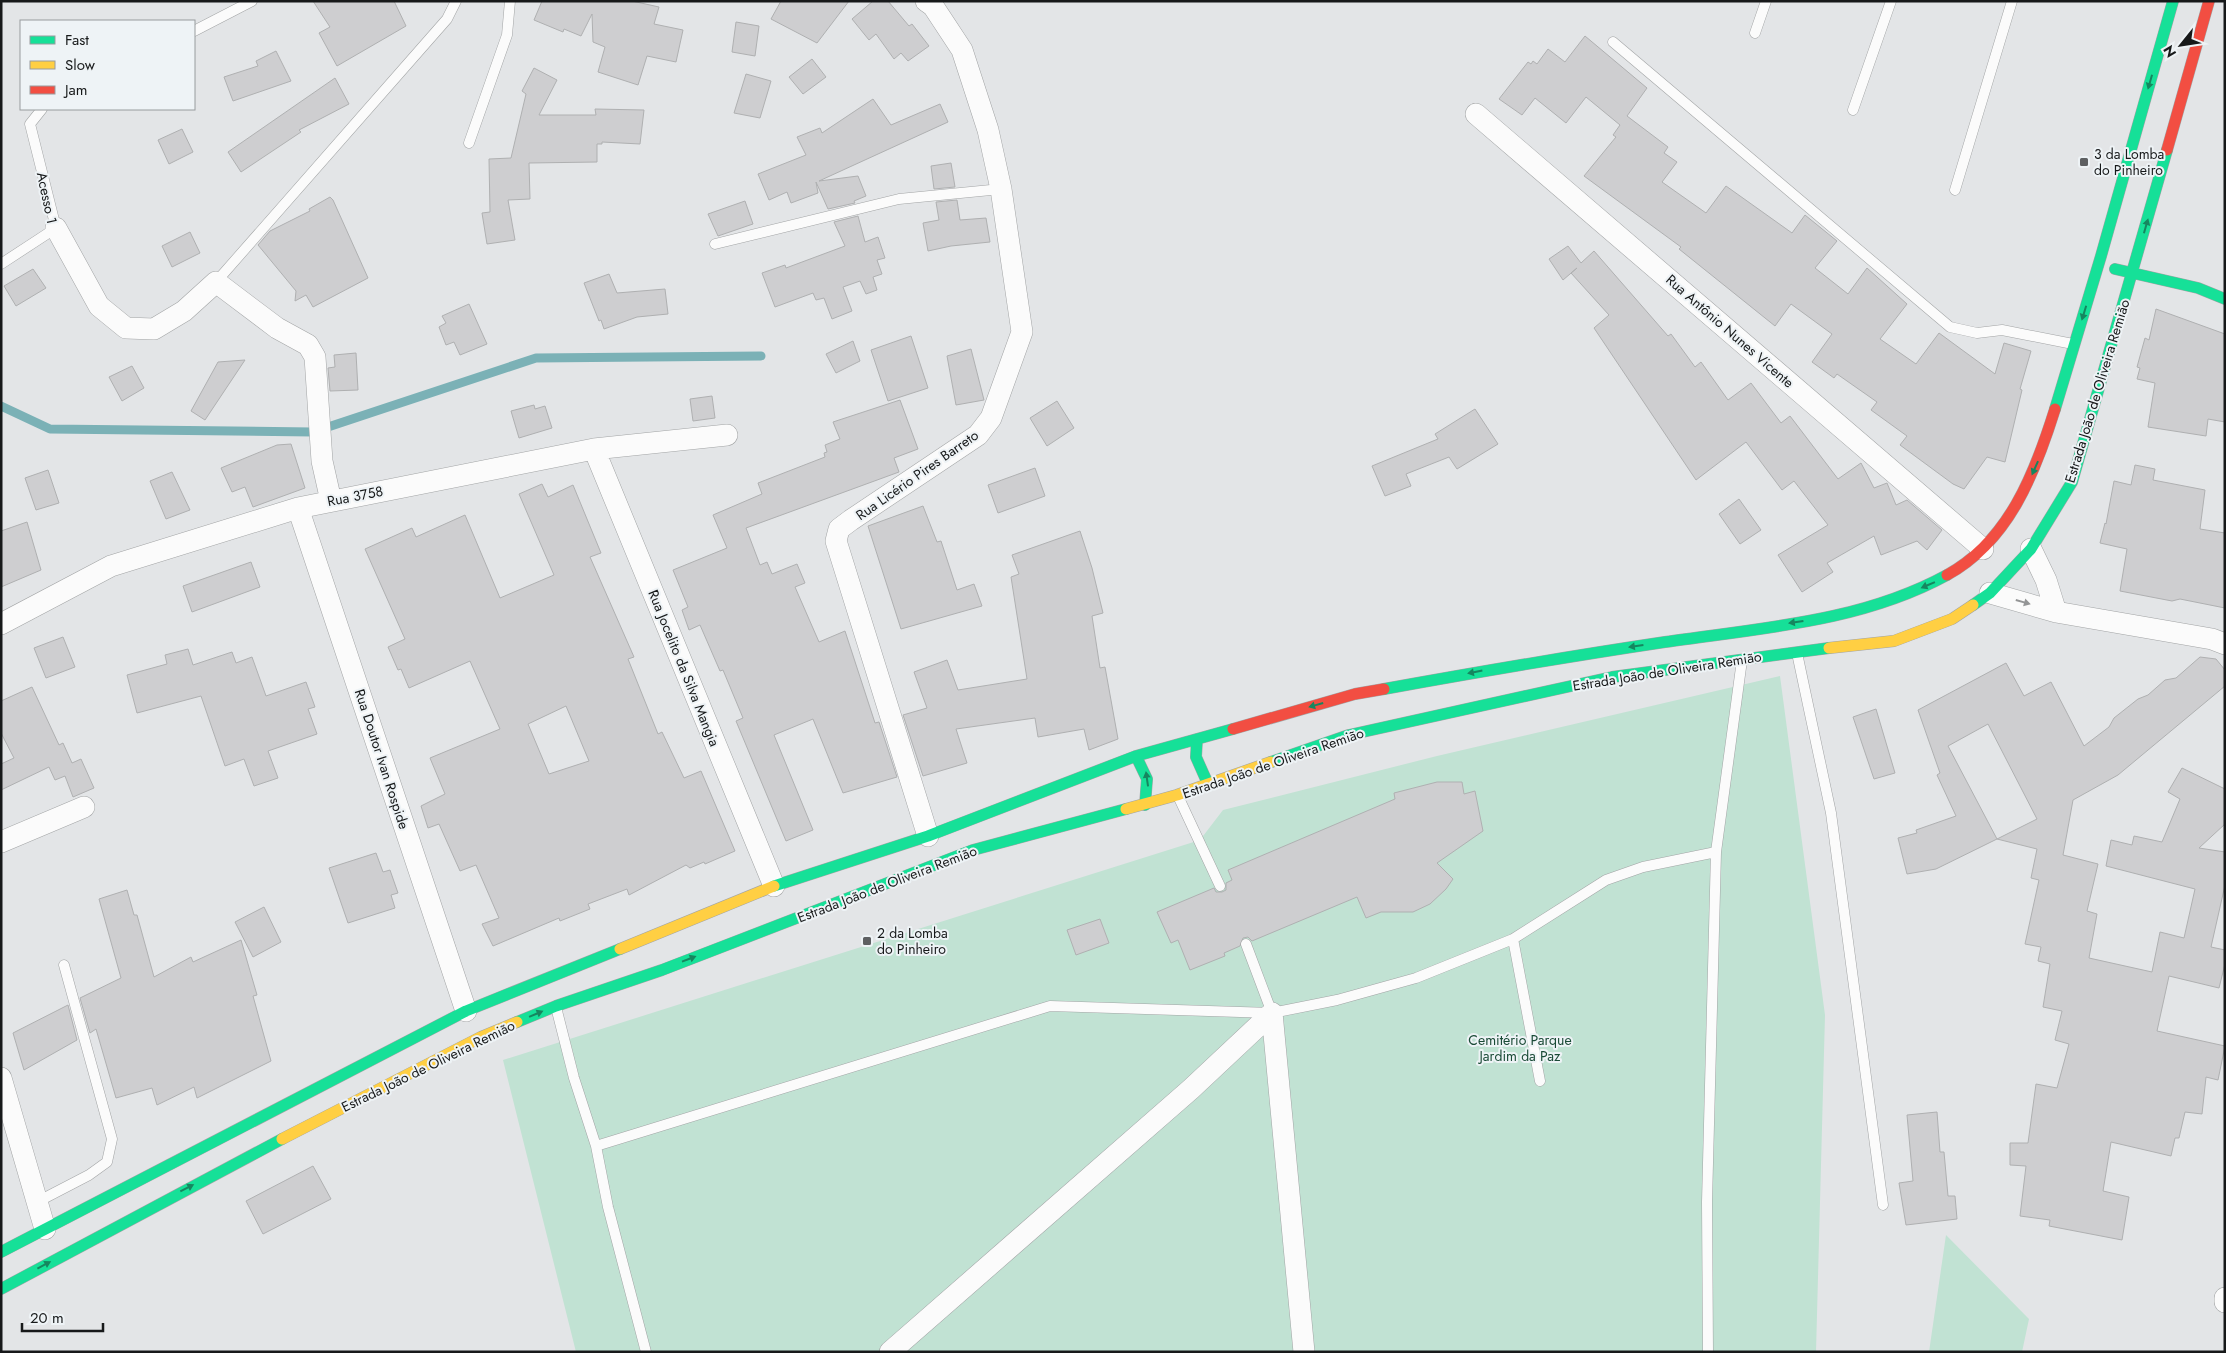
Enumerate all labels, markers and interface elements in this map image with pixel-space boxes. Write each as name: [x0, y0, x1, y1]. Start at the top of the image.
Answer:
legend: [20, 20, 195, 110]
north arrow: [2156, 20, 2206, 70]
text: Fast: [65, 29, 89, 51]
text: N: [2158, 42, 2181, 61]
text: Slow: [65, 54, 96, 76]
one-way arrow: [2146, 74, 2154, 89]
text: Jam: [63, 79, 88, 101]
place label: 3 da Lomba do Pinheiro: [2094, 144, 2164, 180]
marker: 3 da Lomba do Pinheiro: [2078, 156, 2090, 168]
street label: Acesso 1: [32, 170, 62, 226]
one-way arrow: [2142, 218, 2150, 233]
street label: Rua Antônio Nunes Vicente: [1662, 270, 1798, 392]
street label: Estrada João de Oliveira Remião: [2060, 297, 2135, 485]
one-way arrow: [2080, 306, 2088, 321]
street label: Rua Licério Pires Barreto: [852, 425, 983, 525]
one-way arrow: [2031, 461, 2039, 475]
street label: Rua 3758: [325, 481, 385, 511]
one-way arrow: [1921, 581, 1935, 589]
street label: Rua Jocelito da Silva Mangia: [643, 587, 725, 749]
one-way arrow: [2015, 599, 2030, 607]
one-way arrow: [1788, 618, 1804, 626]
one-way arrow: [1627, 642, 1643, 650]
street label: Estrada João de Oliveira Remião: [1571, 646, 1763, 696]
one-way arrow: [1467, 669, 1483, 677]
street label: Rua Doutor Ivan Rospide: [350, 686, 414, 832]
one-way arrow: [1309, 702, 1324, 710]
street label: Estrada João de Oliveira Remião: [1180, 722, 1367, 803]
one-way arrow: [1143, 770, 1151, 786]
street label: Estrada João de Oliveira Remião: [794, 840, 980, 928]
place label: 2 da Lomba do Pinheiro: [877, 923, 948, 959]
marker: 2 da Lomba do Pinheiro: [861, 935, 873, 947]
one-way arrow: [682, 955, 697, 963]
one-way arrow: [529, 1010, 544, 1018]
street label: Estrada João de Oliveira Remião: [338, 1015, 518, 1117]
park label: Cemitério Parque Jardim da Paz: [1468, 1030, 1572, 1066]
one-way arrow: [180, 1184, 194, 1192]
one-way arrow: [37, 1261, 51, 1269]
scale bar: [22, 1300, 104, 1332]
text: 20 m: [30, 1307, 64, 1329]

